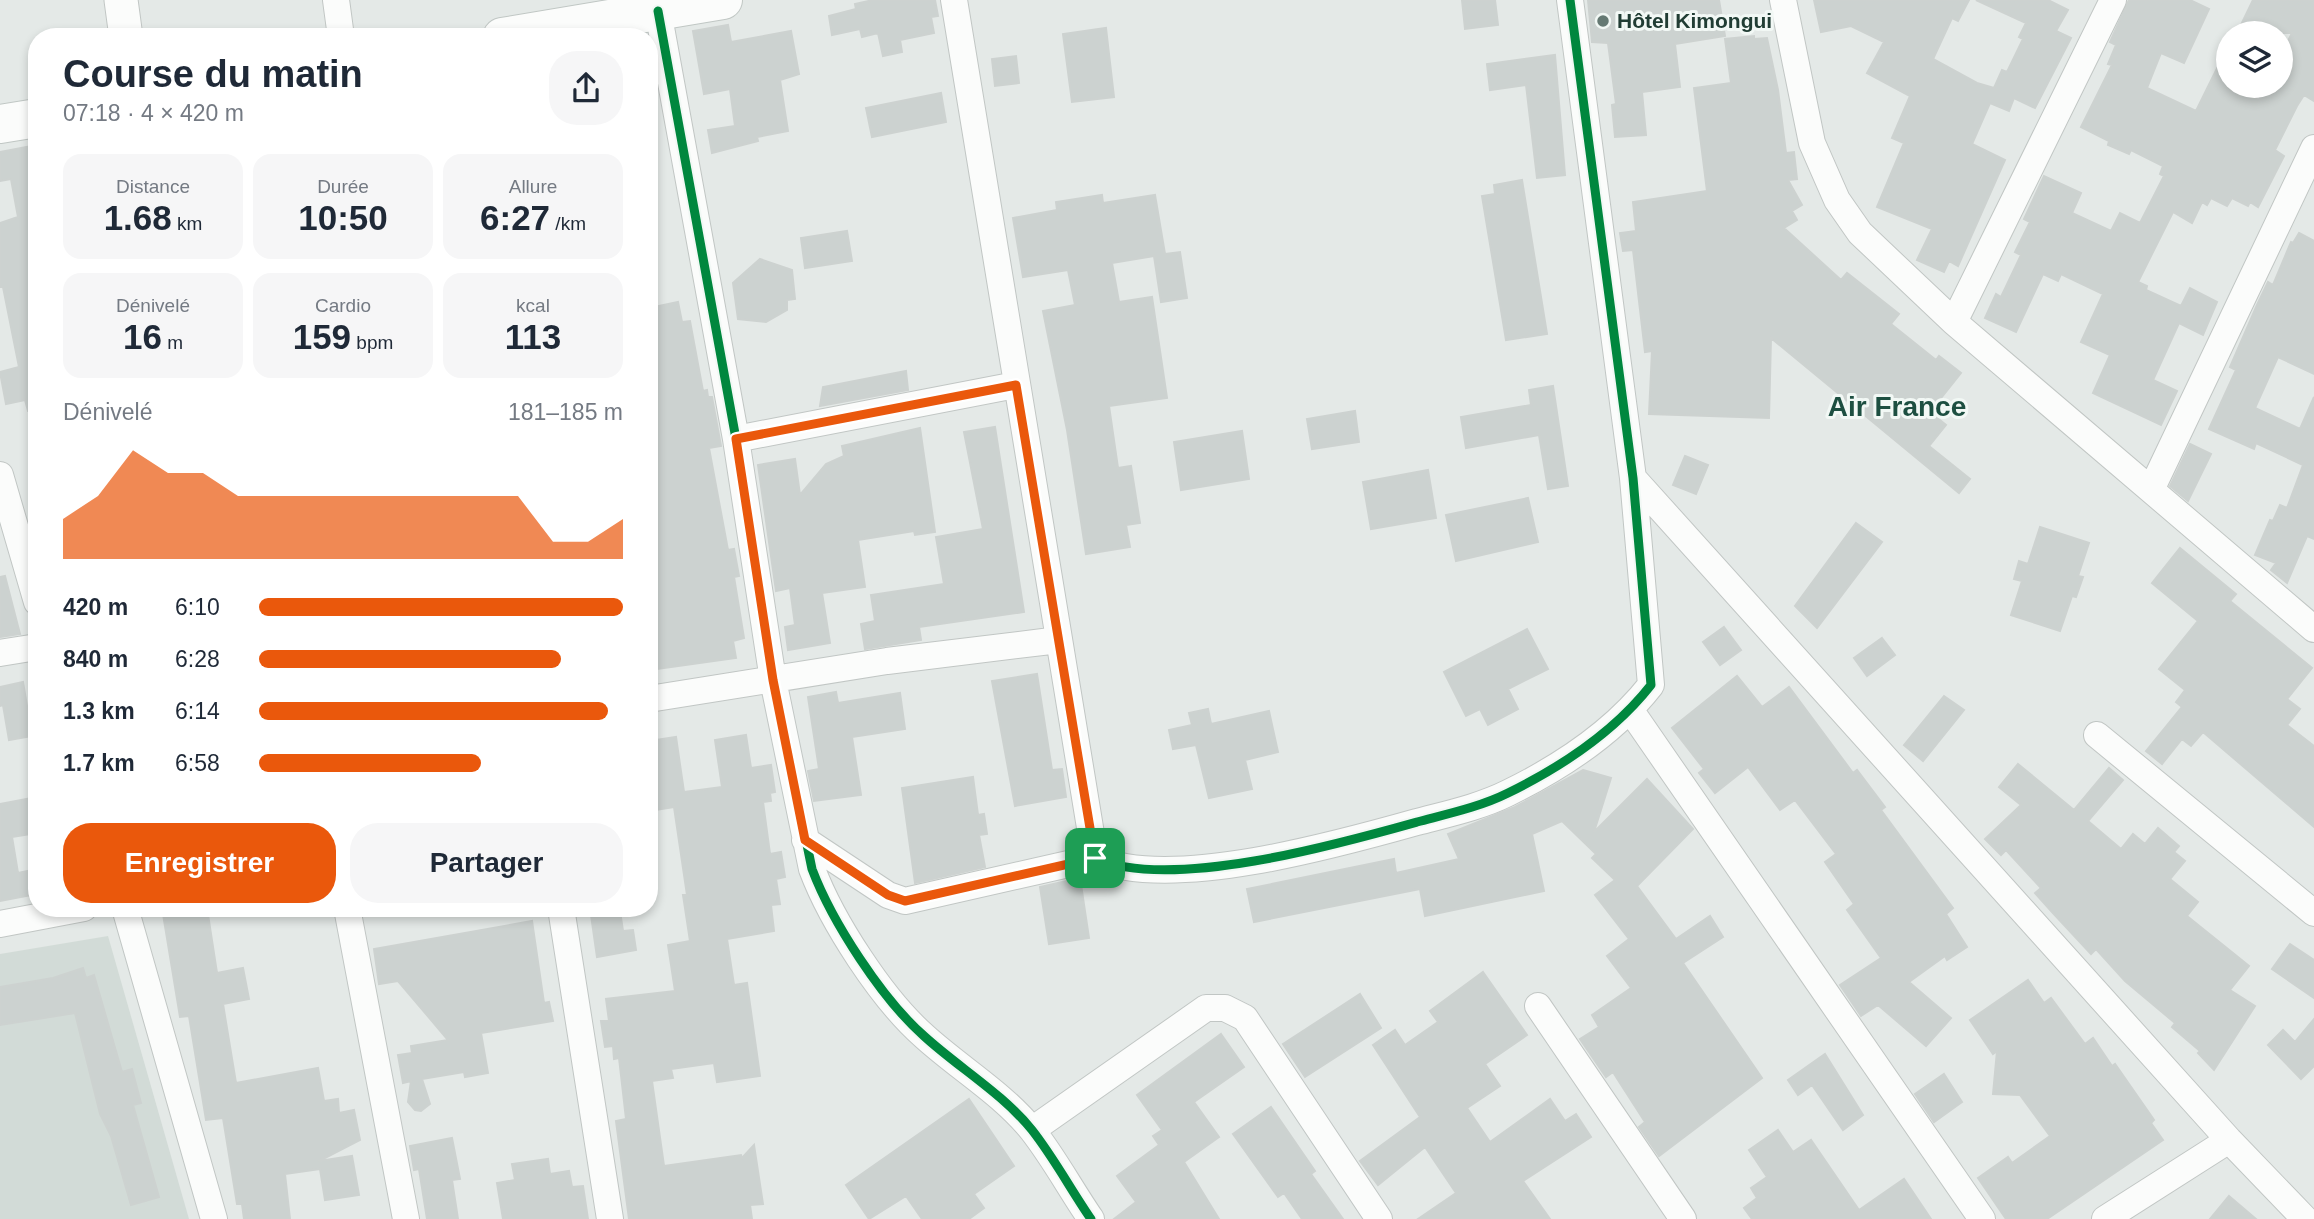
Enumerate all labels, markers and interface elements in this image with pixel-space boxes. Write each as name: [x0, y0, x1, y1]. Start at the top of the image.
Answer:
place label: Hôtel Kimongui: [1617, 9, 1772, 32]
marker: Hôtel Kimongui: [1595, 13, 1611, 29]
map controls: [2216, 21, 2293, 98]
button: layers: [2216, 21, 2293, 98]
button: share: [549, 51, 623, 125]
text: Course du matin: [63, 53, 363, 95]
text: 07:18 · 4 × 420 m: [63, 100, 244, 126]
text: Distance: [116, 176, 190, 197]
text: Durée: [317, 176, 369, 197]
text: Allure: [509, 176, 557, 197]
text: 1.68: [104, 198, 172, 237]
text: 10:50: [298, 198, 388, 237]
text: 6:27: [480, 198, 550, 237]
text: km: [172, 213, 202, 234]
text: /km: [550, 213, 586, 234]
text: Dénivelé: [116, 295, 190, 316]
text: Cardio: [315, 295, 371, 316]
text: kcal: [516, 295, 550, 316]
text: 16: [123, 317, 162, 356]
text: 159: [293, 317, 351, 356]
text: 113: [505, 317, 561, 356]
text: m: [162, 332, 183, 353]
text: bpm: [351, 332, 393, 353]
district label: Air France: [1828, 391, 1966, 422]
text: Dénivelé: [63, 399, 153, 425]
text: 181–185 m: [508, 399, 623, 425]
text: 420 m: [63, 594, 128, 620]
text: 6:10: [175, 594, 220, 620]
text: 840 m: [63, 646, 128, 672]
text: 6:28: [175, 646, 220, 672]
text: 1.3 km: [63, 698, 135, 724]
text: 6:14: [175, 698, 220, 724]
text: 1.7 km: [63, 750, 135, 776]
text: 6:58: [175, 750, 220, 776]
button: Enregistrer: [63, 823, 336, 903]
button: Partager: [350, 823, 623, 903]
pin: [1065, 828, 1125, 888]
icon: arrive: [1076, 839, 1114, 877]

